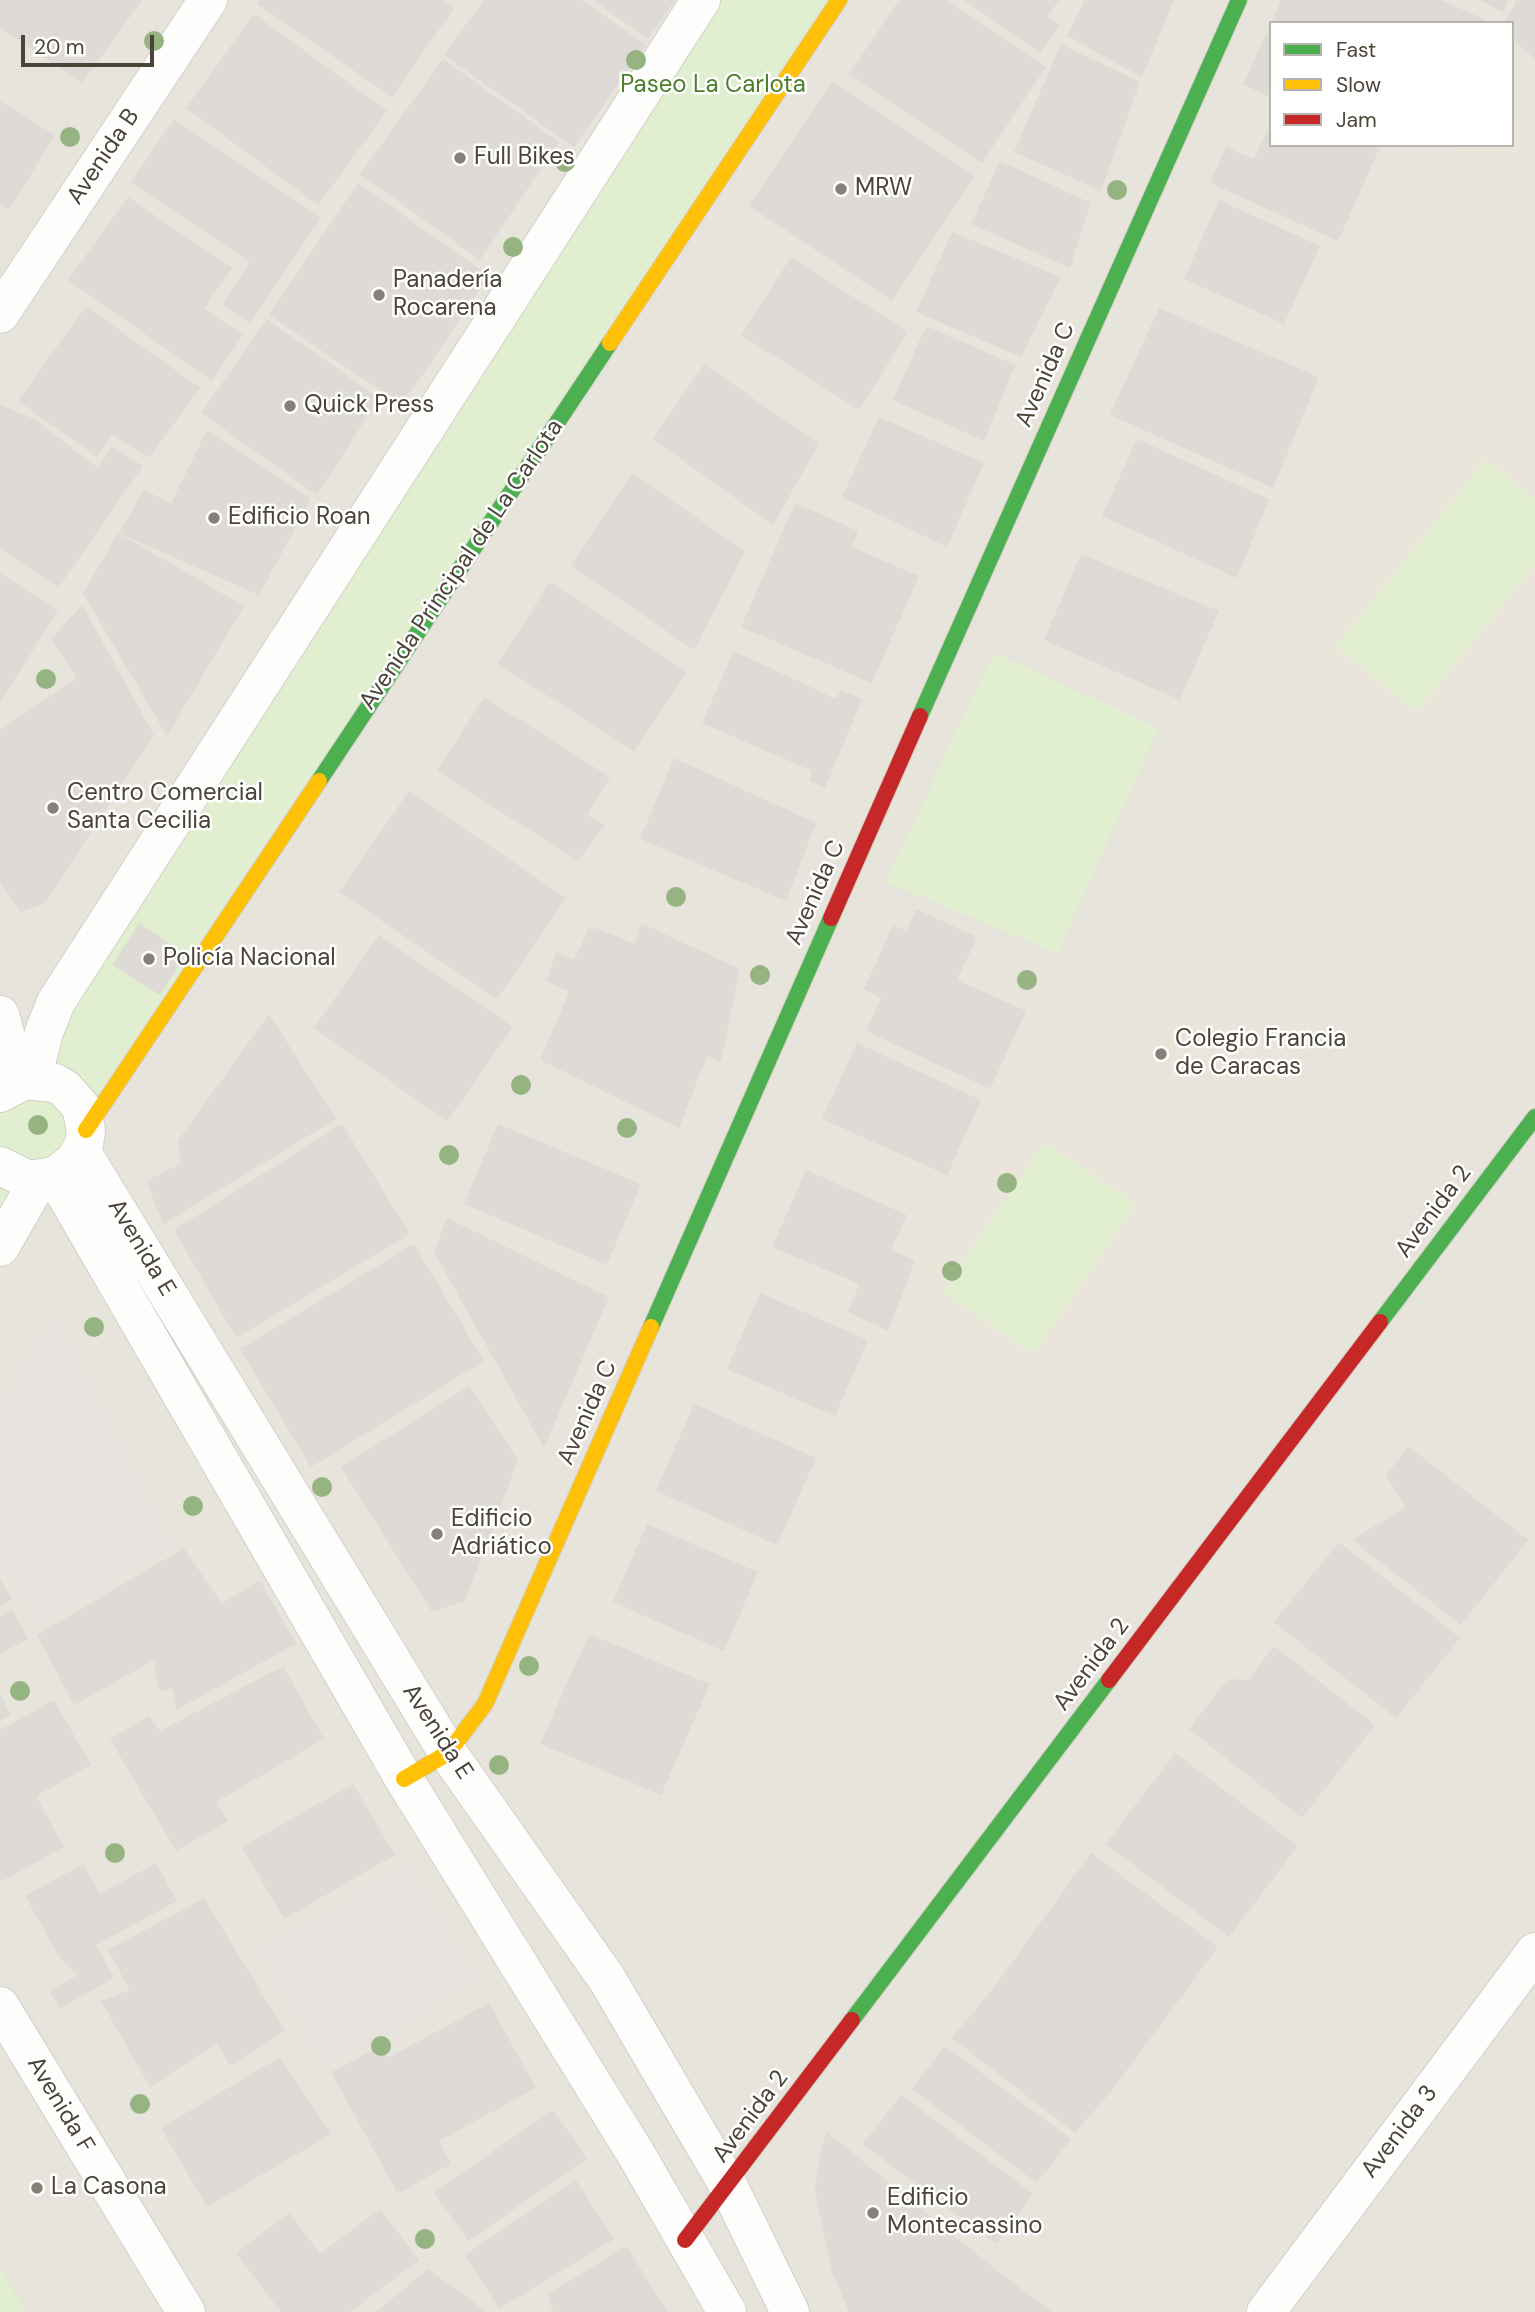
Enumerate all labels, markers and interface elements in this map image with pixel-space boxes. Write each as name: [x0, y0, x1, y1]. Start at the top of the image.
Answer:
scale bar: [24, 21, 158, 65]
legend: [1269, 21, 1514, 147]
text: 20 m: [34, 33, 85, 61]
text: Fast: [1336, 36, 1376, 64]
text: Slow: [1336, 71, 1381, 99]
park label: Paseo La Carlota: [620, 72, 806, 100]
street label: Avenida B: [62, 104, 146, 210]
text: Jam: [1336, 106, 1377, 134]
place label: Full Bikes: [474, 144, 575, 172]
marker: Full Bikes: [452, 150, 468, 166]
place label: MRW: [855, 175, 912, 203]
marker: MRW: [833, 181, 849, 197]
place label: Panadería Rocarena: [393, 267, 502, 323]
marker: Panadería Rocarena: [371, 287, 387, 303]
street label: Avenida C: [1010, 318, 1082, 432]
place label: Quick Press: [304, 392, 434, 420]
marker: Quick Press: [282, 398, 298, 414]
street label: Avenida Principal de La Carlota: [354, 414, 570, 716]
place label: Edificio Roan: [228, 504, 371, 532]
marker: Edificio Roan: [206, 510, 222, 526]
place label: Centro Comercial Santa Cecilia: [67, 780, 263, 836]
marker: Centro Comercial Santa Cecilia: [45, 800, 61, 816]
street label: Avenida C: [780, 836, 852, 950]
place label: Policía Nacional: [163, 945, 336, 973]
marker: Policía Nacional: [141, 951, 157, 967]
place label: Colegio Francia de Caracas: [1175, 1026, 1346, 1082]
marker: Colegio Francia de Caracas: [1153, 1046, 1169, 1062]
street label: Avenida 2: [1390, 1160, 1478, 1264]
street label: Avenida E: [101, 1194, 181, 1302]
street label: Avenida C: [552, 1356, 624, 1470]
place label: Edificio Adriático: [451, 1506, 552, 1562]
marker: Edificio Adriático: [429, 1526, 445, 1542]
street label: Avenida 2: [1048, 1613, 1136, 1717]
street label: Avenida E: [396, 1679, 478, 1785]
street label: Avenida F: [20, 2052, 100, 2158]
street label: Avenida 2: [707, 2065, 795, 2169]
street label: Avenida 3: [1356, 2080, 1444, 2184]
place label: La Casona: [51, 2174, 166, 2202]
marker: La Casona: [29, 2180, 45, 2196]
place label: Edificio Montecassino: [887, 2185, 1043, 2241]
marker: Edificio Montecassino: [865, 2205, 881, 2221]

